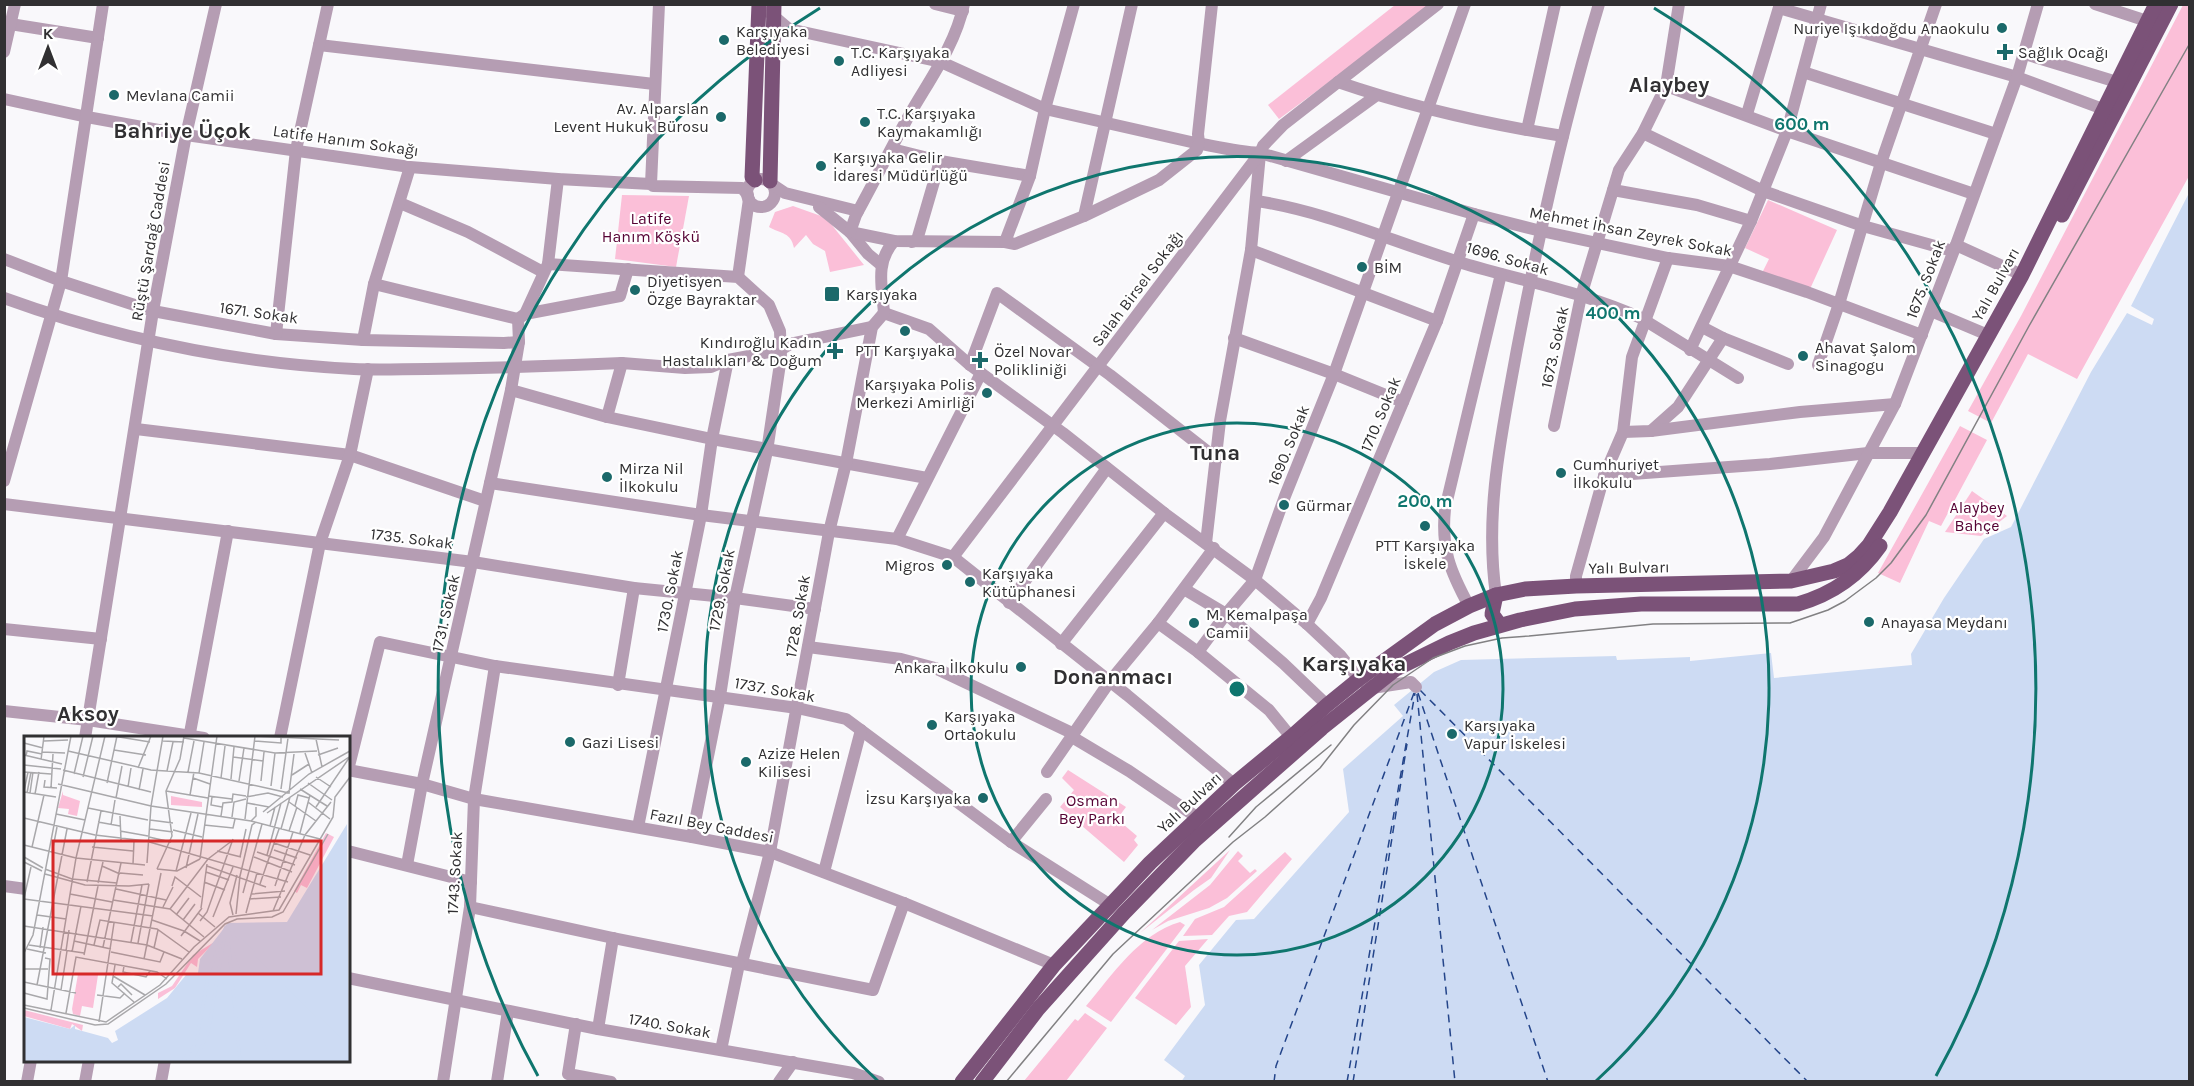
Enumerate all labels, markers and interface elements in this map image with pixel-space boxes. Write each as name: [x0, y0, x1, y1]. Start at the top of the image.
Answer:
north arrow: [18, 18, 78, 78]
place label: Nuriye Işıkdoğdu Anaokulu: [1793, 19, 1990, 38]
marker: Nuriye Işıkdoğdu Anaokulu: [1995, 21, 2009, 35]
place label: Karşıyaka Belediyesi: [736, 22, 810, 59]
text: K: [43, 24, 54, 43]
marker: Karşıyaka Belediyesi: [717, 33, 731, 47]
place label: T.C. Karşıyaka Adliyesi: [851, 43, 950, 80]
marker: Sağlık Ocağı: [1996, 43, 2014, 61]
place label: Sağlık Ocağı: [2018, 43, 2109, 62]
marker: T.C. Karşıyaka Adliyesi: [832, 54, 846, 68]
district label: Alaybey: [1629, 72, 1709, 98]
place label: Mevlana Camii: [126, 86, 234, 105]
marker: Mevlana Camii: [107, 88, 121, 102]
place label: Av. Alparslan Levent Hukuk Bürosu: [553, 99, 709, 136]
place label: T.C. Karşıyaka Kaymakamlığı: [877, 104, 983, 141]
marker: Av. Alparslan Levent Hukuk Bürosu: [714, 110, 728, 124]
text: 600 m: [1774, 113, 1830, 135]
marker: T.C. Karşıyaka Kaymakamlığı: [858, 115, 872, 129]
district label: Bahriye Üçok: [113, 118, 251, 144]
street label: Latife Hanım Sokağı: [272, 121, 420, 160]
place label: Karşıyaka Gelir İdaresi Müdürlüğü: [833, 148, 968, 185]
marker: Karşıyaka Gelir İdaresi Müdürlüğü: [814, 159, 828, 173]
street label: Rüştü Şardağ Caddesi: [127, 160, 174, 322]
street label: Mehmet İhsan Zeyrek Sokak: [1528, 202, 1734, 261]
park label: Latife Hanım Köşkü: [602, 209, 700, 246]
street label: Salah Birsel Sokağı: [1087, 226, 1187, 350]
street label: 1675. Sokak: [1902, 237, 1949, 321]
street label: 1696. Sokak: [1464, 238, 1551, 279]
street label: Yalı Bulvarı: [1967, 244, 2023, 324]
place label: BİM: [1374, 258, 1402, 277]
marker: BİM: [1355, 260, 1369, 274]
place label: Diyetisyen Özge Bayraktar: [647, 272, 757, 309]
marker: Diyetisyen Özge Bayraktar: [628, 283, 642, 297]
marker: Karşıyaka: [823, 285, 841, 303]
place label: Karşıyaka: [846, 285, 918, 304]
street label: 1671. Sokak: [218, 298, 299, 327]
text: 400 m: [1585, 302, 1641, 324]
street label: 1673. Sokak: [1537, 304, 1572, 390]
marker: PTT Karşıyaka: [898, 324, 912, 338]
place label: Kındıroğlu Kadın Hastalıkları & Doğum: [662, 333, 822, 370]
place label: Ahavat Şalom Sinagogu: [1815, 338, 1916, 375]
place label: PTT Karşıyaka: [855, 341, 955, 360]
marker: Kındıroğlu Kadın Hastalıkları & Doğum: [826, 342, 844, 360]
place label: Özel Novar Polikliniği: [994, 342, 1071, 379]
marker: Ahavat Şalom Sinagogu: [1796, 349, 1810, 363]
marker: Özel Novar Polikliniği: [971, 351, 989, 369]
street label: 1710. Sokak: [1356, 374, 1405, 454]
place label: Karşıyaka Polis Merkezi Amirliği: [856, 375, 975, 412]
marker: Karşıyaka Polis Merkezi Amirliği: [980, 386, 994, 400]
street label: 1690. Sokak: [1264, 402, 1313, 488]
district label: Tuna: [1190, 440, 1240, 466]
place label: Cumhuriyet İlkokulu: [1573, 455, 1659, 492]
place label: Mirza Nil İlkokulu: [619, 459, 684, 496]
marker: Cumhuriyet İlkokulu: [1554, 466, 1568, 480]
marker: Mirza Nil İlkokulu: [600, 470, 614, 484]
text: 200 m: [1397, 490, 1453, 512]
place label: Gürmar: [1296, 496, 1352, 515]
marker: Gürmar: [1277, 498, 1291, 512]
park label: Alaybey Bahçe: [1949, 498, 2005, 535]
marker: PTT Karşıyaka İskele: [1418, 519, 1432, 533]
street label: 1735. Sokak: [369, 524, 454, 553]
place label: PTT Karşıyaka İskele: [1375, 536, 1475, 573]
street label: 1729. Sokak: [704, 547, 739, 633]
street label: 1730. Sokak: [652, 548, 687, 634]
place label: Migros: [885, 556, 935, 575]
street label: Yalı Bulvarı: [1588, 557, 1670, 578]
marker: Migros: [940, 558, 954, 572]
place label: Karşıyaka Kütüphanesi: [982, 564, 1076, 601]
street label: 1731. Sokak: [427, 572, 464, 654]
street label: 1728. Sokak: [781, 573, 814, 659]
marker: Karşıyaka Kütüphanesi: [963, 575, 977, 589]
place label: M. Kemalpaşa Camii: [1206, 605, 1308, 642]
place label: Anayasa Meydanı: [1881, 613, 2008, 632]
marker: Anayasa Meydanı: [1862, 615, 1876, 629]
marker: M. Kemalpaşa Camii: [1187, 616, 1201, 630]
district label: Karşıyaka: [1302, 651, 1406, 677]
place label: Ankara İlkokulu: [894, 658, 1009, 677]
marker: Ankara İlkokulu: [1014, 660, 1028, 674]
district label: Donanmacı: [1053, 664, 1173, 690]
street label: 1737. Sokak: [733, 673, 817, 706]
centre of rings: [1227, 679, 1247, 699]
district label: Aksoy: [57, 701, 119, 727]
place label: Karşıyaka Ortaokulu: [944, 707, 1017, 744]
place label: Karşıyaka Vapur İskelesi: [1464, 716, 1566, 753]
marker: Karşıyaka Ortaokulu: [925, 718, 939, 732]
marker: Karşıyaka Vapur İskelesi: [1445, 727, 1459, 741]
place label: Gazi Lisesi: [582, 733, 659, 752]
marker: Gazi Lisesi: [563, 735, 577, 749]
inset map: [24, 736, 350, 1062]
place label: Azize Helen Kilisesi: [758, 744, 840, 781]
marker: Azize Helen Kilisesi: [739, 755, 753, 769]
street label: Yalı Bulvarı: [1153, 768, 1226, 837]
place label: İzsu Karşıyaka: [865, 789, 971, 808]
marker: İzsu Karşıyaka: [976, 791, 990, 805]
park label: Osman Bey Parkı: [1059, 791, 1125, 828]
street label: Fazıl Bey Caddesi: [648, 804, 775, 847]
street label: 1743. Sokak: [443, 831, 466, 915]
street label: 1740. Sokak: [627, 1009, 713, 1042]

